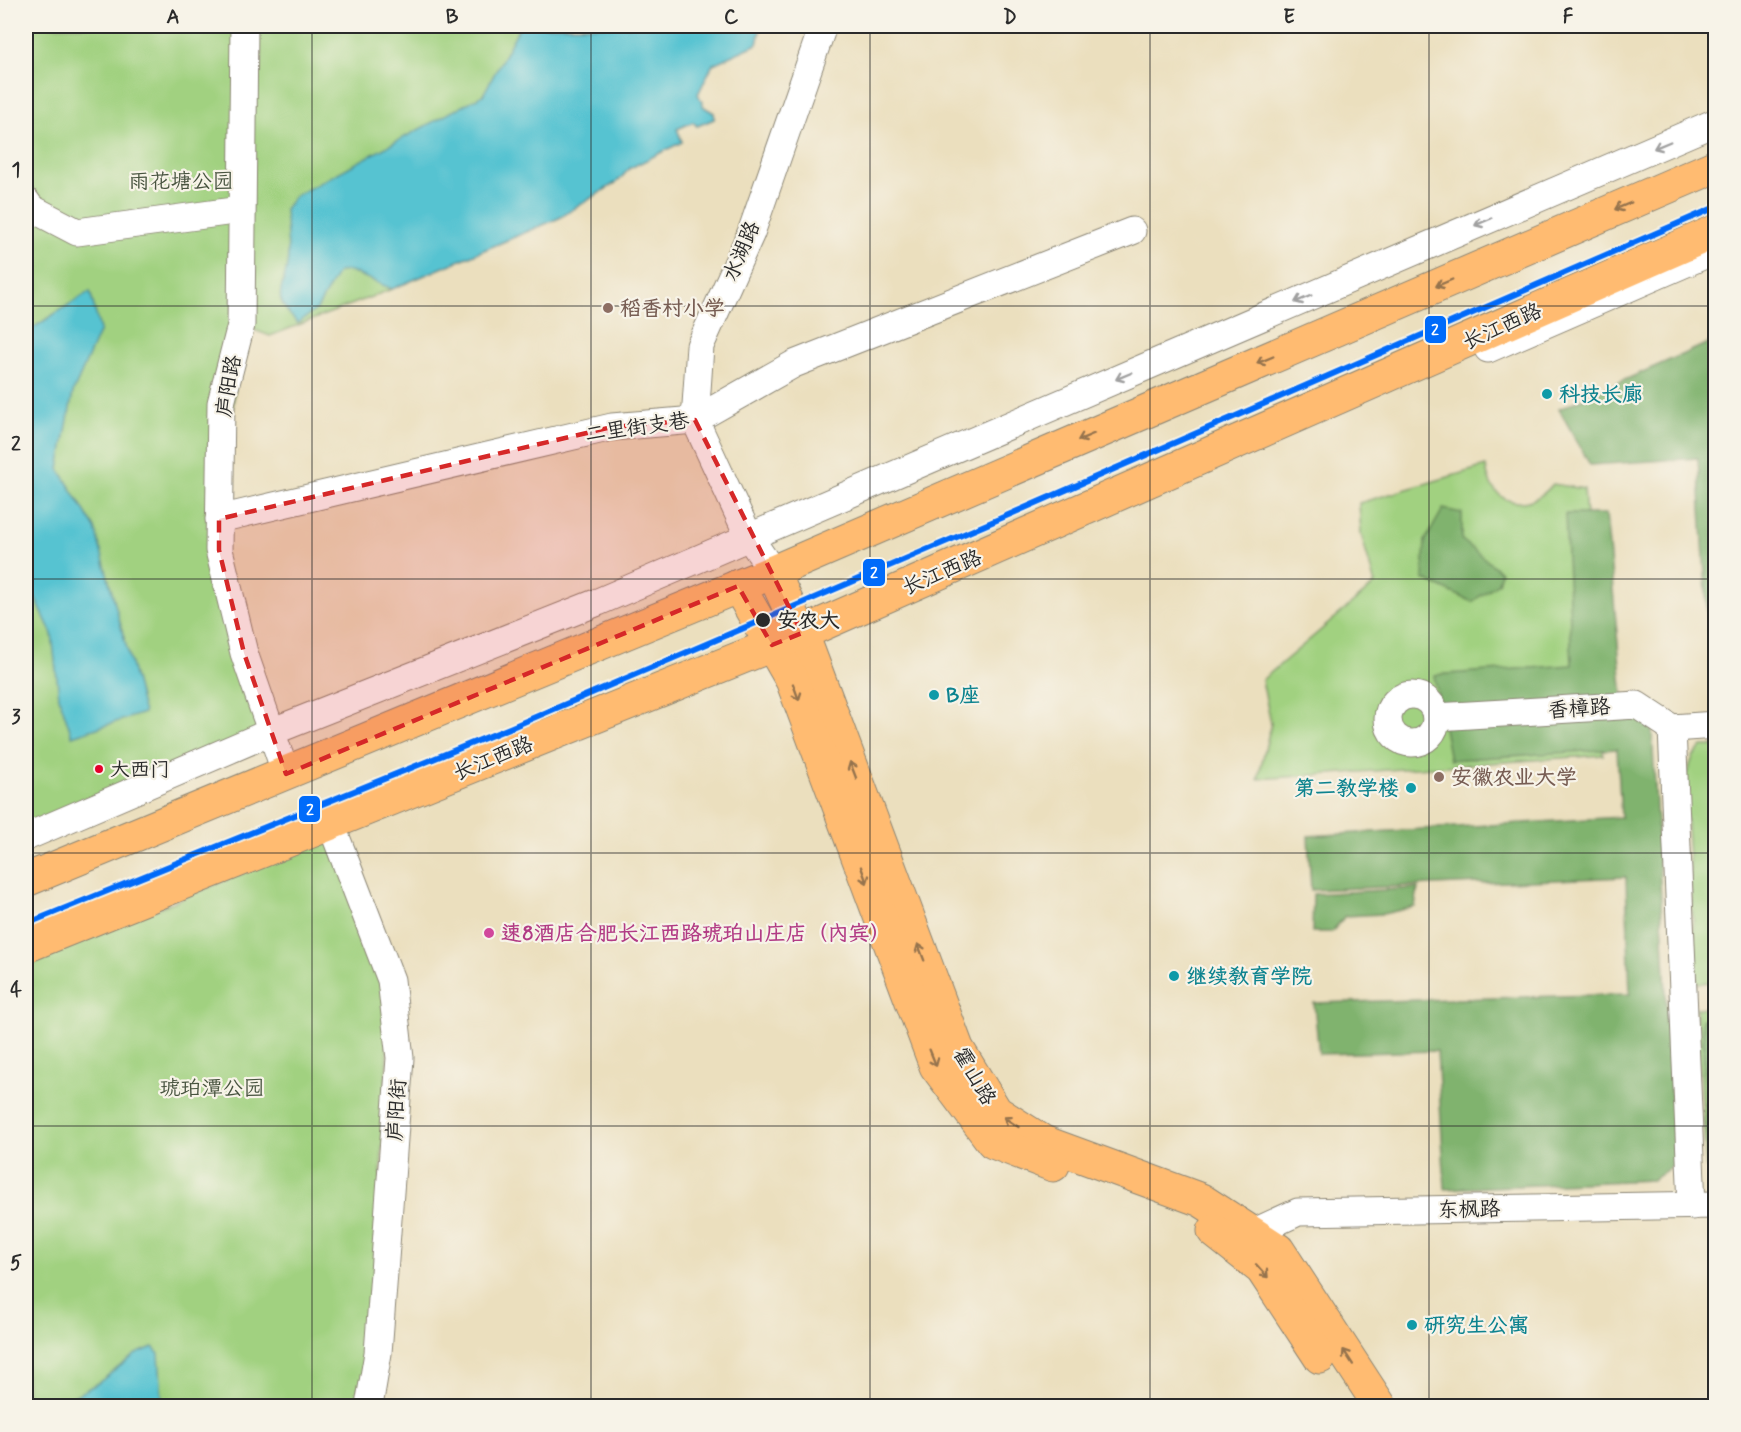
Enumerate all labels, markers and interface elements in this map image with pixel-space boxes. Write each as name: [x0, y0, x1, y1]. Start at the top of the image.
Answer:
text: A: [166, 4, 180, 31]
text: B: [446, 4, 459, 31]
text: C: [724, 4, 739, 31]
text: D: [1003, 4, 1017, 31]
text: E: [1283, 4, 1295, 31]
text: F: [1563, 4, 1574, 31]
one-way arrow: [1653, 140, 1671, 151]
text: 1: [12, 157, 20, 184]
park label: 雨花塘公园: [129, 168, 234, 196]
one-way arrow: [1615, 201, 1633, 212]
street label: 水湖路: [717, 217, 767, 286]
one-way arrow: [1474, 217, 1492, 228]
one-way arrow: [1435, 278, 1454, 289]
one-way arrow: [1295, 294, 1313, 305]
place label: 稻香村小学: [620, 295, 725, 323]
street label: 长江西路: [1458, 297, 1546, 357]
marker: 稻香村小学: [601, 301, 615, 315]
line badge: 2: [1424, 315, 1447, 344]
text: 2: [1431, 320, 1439, 341]
street label: 庐阳路: [210, 353, 248, 420]
one-way arrow: [1256, 355, 1275, 366]
one-way arrow: [1116, 371, 1134, 382]
place label: 科技长廊: [1559, 381, 1643, 409]
marker: 科技长廊: [1540, 387, 1554, 401]
street label: 二里街支巷: [583, 407, 691, 449]
text: 2: [11, 431, 21, 458]
one-way arrow: [1077, 432, 1095, 443]
street label: 长江西路: [898, 544, 987, 602]
line badge: 2: [862, 558, 886, 587]
text: 2: [870, 563, 878, 584]
place label: 安农大: [777, 607, 840, 635]
marker: 安农大: [754, 611, 772, 629]
one-way arrow: [792, 682, 803, 701]
place label: B座: [946, 682, 980, 710]
marker: B座: [927, 688, 941, 702]
street label: 香樟路: [1547, 693, 1611, 725]
text: 3: [11, 704, 21, 731]
street label: 长江西路: [449, 730, 538, 788]
place label: 大西门: [110, 757, 170, 784]
one-way arrow: [847, 761, 858, 779]
marker: 大西门: [93, 763, 105, 775]
place label: 安徽农业大学: [1451, 764, 1577, 792]
marker: 安徽农业大学: [1432, 770, 1446, 784]
place label: 第二教学楼: [1294, 775, 1399, 803]
marker: 第二教学楼: [1404, 781, 1418, 795]
line badge: 2: [298, 795, 321, 823]
text: 2: [306, 800, 314, 821]
one-way arrow: [860, 865, 871, 884]
place label: 速8酒店合肥长江西路琥珀山庄店（内宾）: [501, 920, 891, 948]
marker: 速8酒店合肥长江西路琥珀山庄店（内宾）: [482, 926, 496, 940]
one-way arrow: [915, 943, 926, 962]
place label: 继续教育学院: [1186, 963, 1312, 991]
marker: 继续教育学院: [1167, 969, 1181, 983]
text: 4: [10, 977, 22, 1004]
street label: 霍山路: [946, 1042, 1002, 1111]
one-way arrow: [928, 1048, 939, 1066]
park label: 琥珀潭公园: [160, 1075, 265, 1103]
street label: 庐阳街: [381, 1078, 413, 1142]
one-way arrow: [1003, 1115, 1020, 1127]
street label: 东枫路: [1437, 1195, 1501, 1225]
text: 5: [10, 1250, 22, 1277]
one-way arrow: [1254, 1262, 1268, 1278]
place label: 研究生公寓: [1424, 1312, 1529, 1340]
marker: 研究生公寓: [1405, 1318, 1419, 1332]
one-way arrow: [1342, 1350, 1354, 1366]

